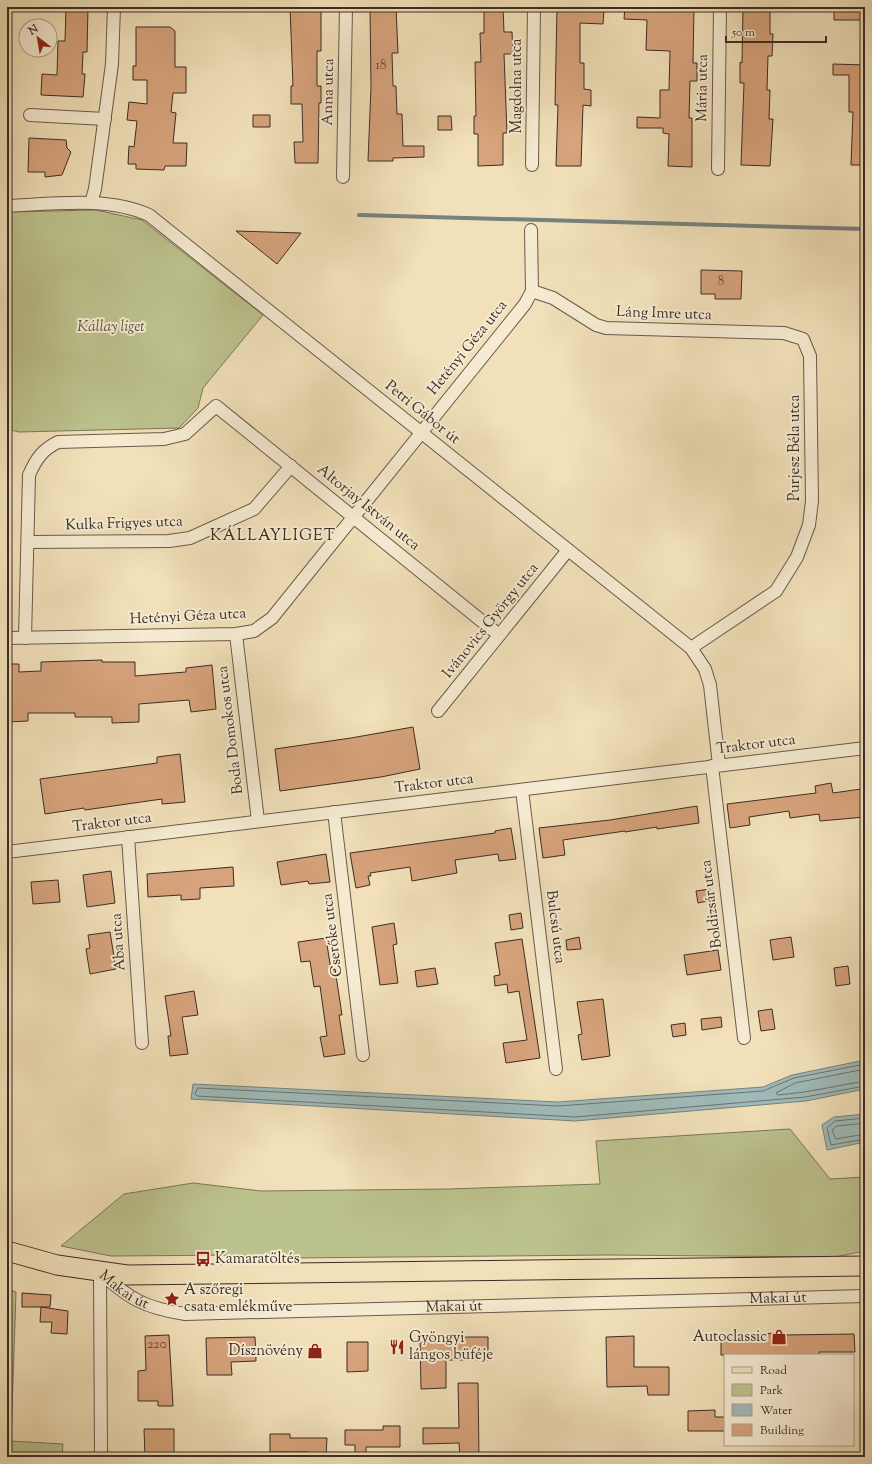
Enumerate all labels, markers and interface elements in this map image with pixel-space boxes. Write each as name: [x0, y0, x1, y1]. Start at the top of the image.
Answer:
north arrow: [18, 18, 58, 58]
scale bar: [726, 18, 826, 44]
text: N: [25, 21, 41, 40]
text: 50 m: [731, 24, 755, 42]
street label: Magdolna utca: [507, 39, 528, 133]
street label: Mária utca: [692, 54, 714, 122]
house number: 18: [376, 57, 386, 75]
street label: Anna utca: [318, 58, 340, 126]
house number: 8: [718, 273, 724, 291]
street label: Hetényi Géza utca: [423, 296, 513, 400]
street label: Láng Imre utca: [616, 302, 712, 326]
park label: Kállay liget: [77, 317, 145, 338]
street label: Petri Gábor út: [380, 376, 464, 450]
street label: Purjesz Béla utca: [785, 395, 806, 501]
street label: Altorjay István utca: [312, 460, 424, 556]
street label: Kulka Frigyes utca: [65, 511, 183, 537]
district label: KÁLLAYLIGET: [210, 525, 336, 548]
street label: Ivánovics György utca: [438, 559, 544, 683]
street label: Hetényi Géza utca: [129, 603, 247, 631]
street label: Boda Domokos utca: [213, 664, 249, 795]
street label: Traktor utca: [715, 730, 797, 760]
street label: Traktor utca: [393, 769, 475, 799]
street label: Traktor utca: [71, 808, 153, 838]
street label: Boldizsár utca: [696, 859, 728, 949]
street label: Bulcsú utca: [540, 889, 570, 965]
street label: Cserőke utca: [317, 892, 349, 978]
street label: Aba utca: [107, 912, 131, 972]
place label: Kamaratöltés: [215, 1249, 300, 1270]
bus stop icon: Kamaratöltés: [194, 1250, 212, 1268]
street label: Makai út: [94, 1265, 152, 1315]
place label: A szőregi csata emlékműve: [184, 1280, 293, 1318]
street label: Makai út: [749, 1287, 807, 1310]
place icon: A szőregi csata emlékműve: [163, 1290, 181, 1308]
street label: Makai út: [425, 1296, 483, 1318]
place label: Autoclassic: [693, 1327, 767, 1348]
place label: Gyöngyi lángos büféje: [409, 1328, 493, 1366]
shop icon: Autoclassic: [770, 1328, 788, 1346]
house number: 220: [147, 1336, 167, 1354]
restaurant icon: Gyöngyi lángos büféje: [388, 1338, 406, 1356]
place label: Dísznövény: [229, 1341, 304, 1362]
shop icon: Dísznövény: [306, 1342, 324, 1360]
legend: [724, 1354, 854, 1446]
text: Road: [760, 1362, 787, 1380]
text: Park: [760, 1382, 783, 1400]
text: Water: [760, 1402, 793, 1420]
text: Building: [760, 1422, 804, 1440]

